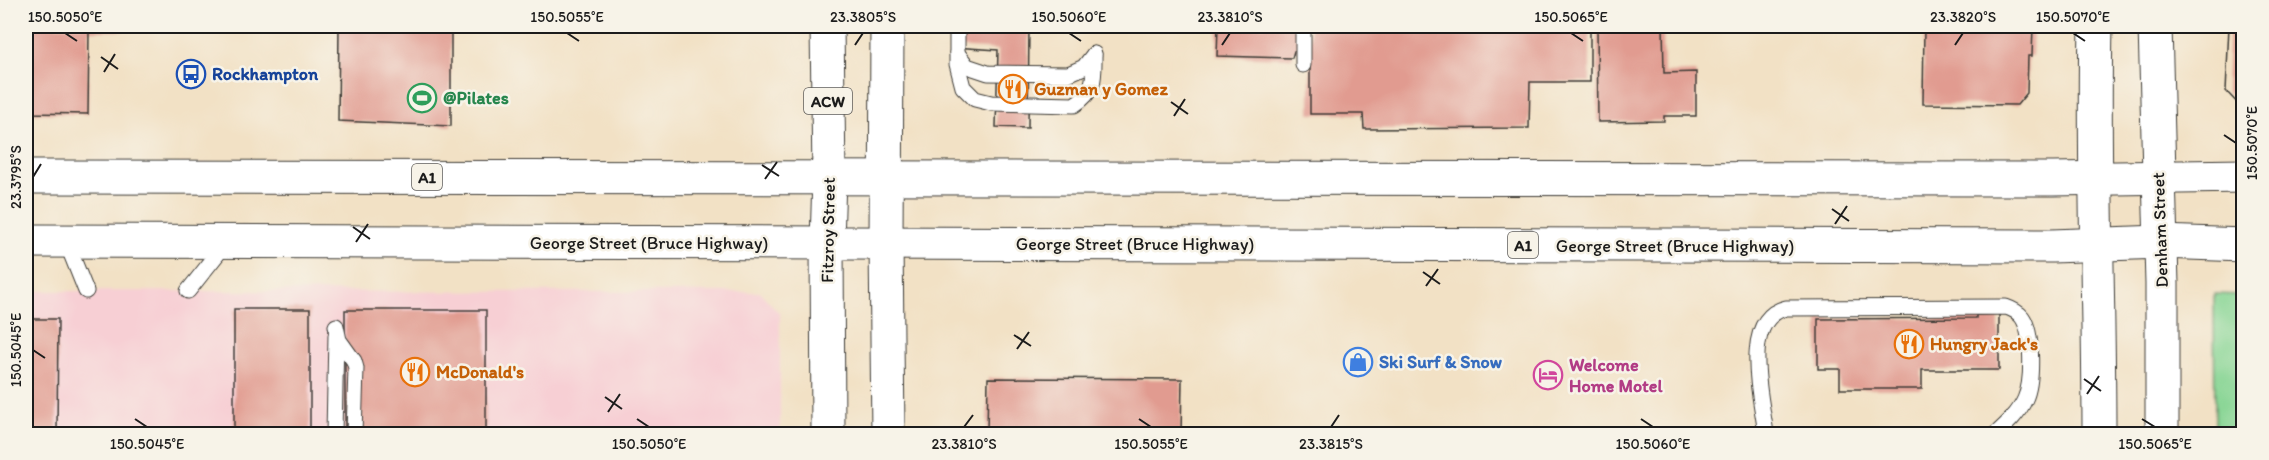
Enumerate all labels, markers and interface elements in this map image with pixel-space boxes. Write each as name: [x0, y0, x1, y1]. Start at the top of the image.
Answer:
text: 150.5050°E: [28, 8, 102, 26]
text: 150.5055°E: [530, 8, 604, 26]
text: 23.3805°S: [830, 8, 896, 26]
text: 150.5060°E: [1032, 8, 1106, 26]
text: 23.3810°S: [1197, 8, 1263, 26]
text: 150.5065°E: [1534, 8, 1608, 26]
text: 23.3820°S: [1930, 8, 1996, 26]
text: 150.5070°E: [2036, 8, 2110, 26]
bus stop icon: Rockhampton: [175, 58, 207, 90]
place label: Rockhampton: [212, 63, 319, 85]
restaurant icon: Guzman y Gomez: [997, 73, 1029, 105]
place label: Guzman y Gomez: [1034, 78, 1168, 100]
sports icon: @Pilates: [406, 82, 438, 114]
place label: @Pilates: [443, 87, 509, 109]
road number: ACW: [804, 88, 852, 114]
text: 150.5070°E: [2243, 106, 2261, 180]
text: 23.3795°S: [7, 145, 25, 209]
road number: A1: [412, 164, 442, 190]
street label: Denham Street: [2147, 172, 2173, 288]
street label: Fitzroy Street: [816, 177, 840, 283]
street label: George Street (Bruce Highway): [530, 232, 768, 254]
road number: A1: [1508, 232, 1538, 258]
street label: George Street (Bruce Highway): [1016, 233, 1254, 255]
street label: George Street (Bruce Highway): [1556, 235, 1794, 257]
text: 150.5045°E: [7, 313, 25, 387]
restaurant icon: Hungry Jack's: [1893, 328, 1925, 360]
place label: Hungry Jack's: [1930, 333, 2038, 355]
shop icon: Ski Surf & Snow: [1342, 346, 1374, 378]
place label: Ski Surf & Snow: [1379, 351, 1503, 373]
place label: Welcome Home Motel: [1569, 354, 1663, 397]
restaurant icon: McDonald's: [399, 356, 431, 388]
hotel icon: Welcome Home Motel: [1532, 359, 1564, 391]
place label: McDonald's: [436, 361, 524, 383]
text: 150.5045°E: [110, 435, 184, 453]
text: 150.5050°E: [612, 435, 686, 453]
text: 23.3810°S: [931, 435, 997, 453]
text: 150.5055°E: [1114, 435, 1188, 453]
text: 23.3815°S: [1299, 435, 1363, 453]
text: 150.5060°E: [1616, 435, 1690, 453]
text: 150.5065°E: [2118, 435, 2192, 453]

